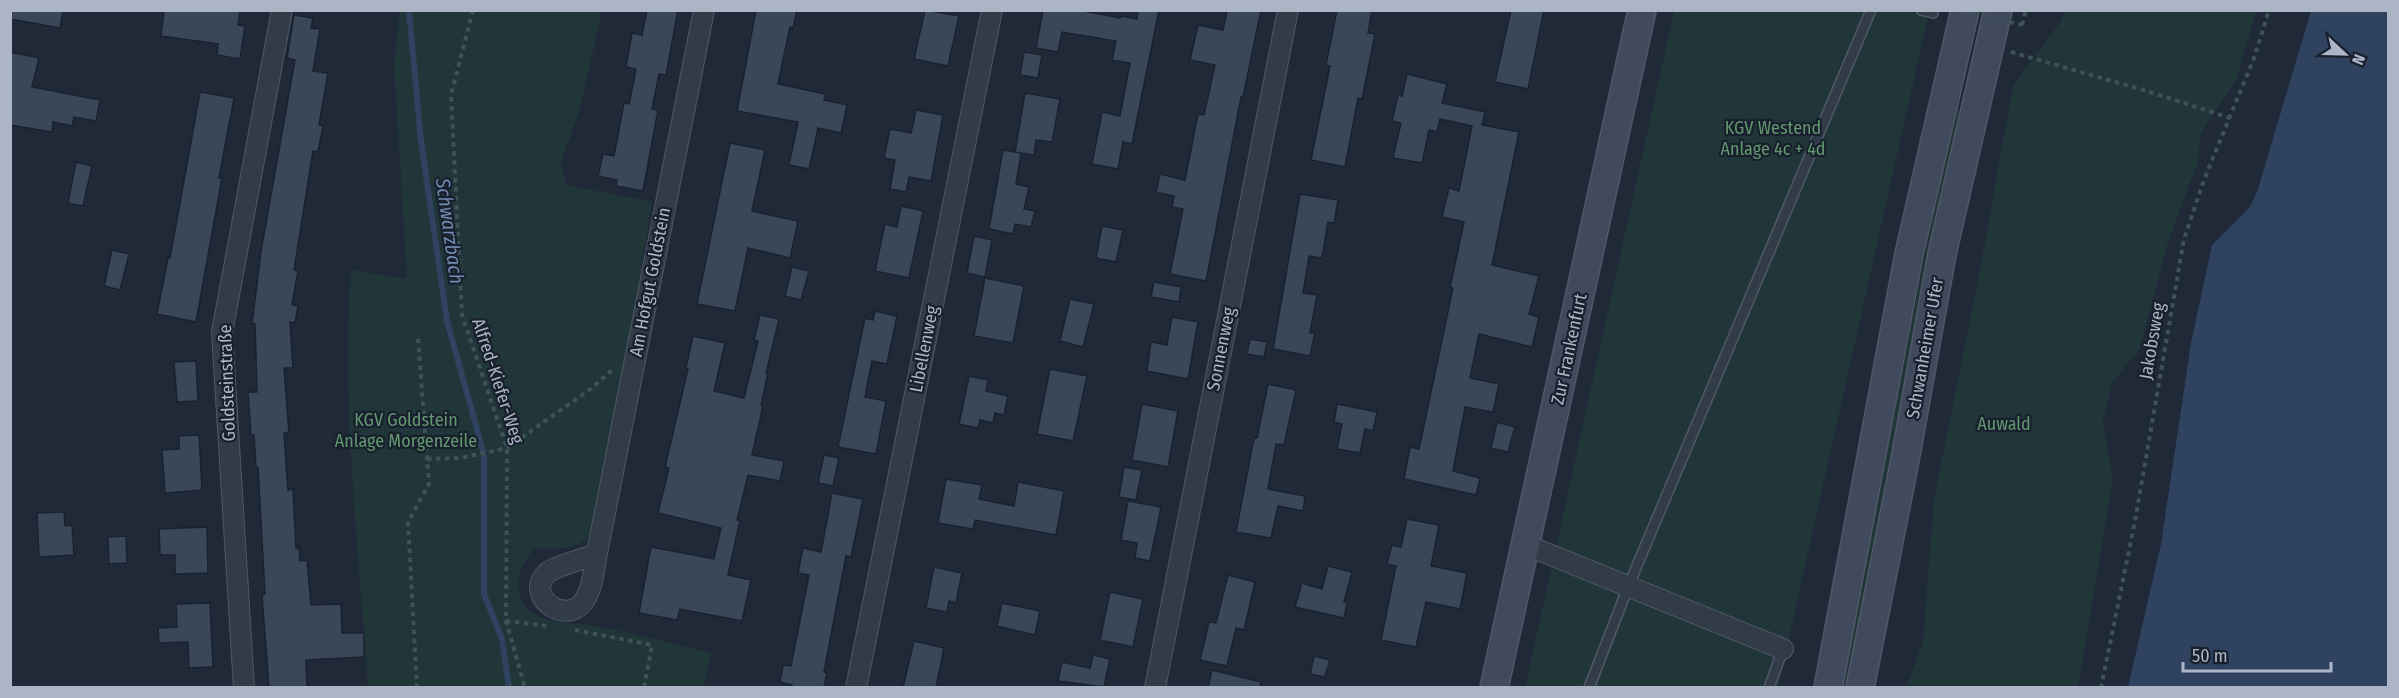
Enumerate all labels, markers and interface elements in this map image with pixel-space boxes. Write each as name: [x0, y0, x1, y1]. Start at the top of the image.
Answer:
north arrow: [2315, 24, 2375, 84]
text: N: [2348, 51, 2369, 67]
park label: KGV Westend Anlage 4c + 4d: [1720, 117, 1826, 160]
water label: Schwarzbach: [431, 176, 469, 285]
street label: Am Hofgut Goldstein: [625, 206, 675, 358]
street label: Schwanheimer Ufer: [1902, 275, 1948, 420]
street label: Zur Frankenfurt: [1546, 291, 1592, 407]
street label: Jakobsweg: [2134, 300, 2170, 381]
street label: Libellenweg: [905, 303, 943, 394]
street label: Sonnenweg: [1202, 305, 1240, 393]
street label: Alfred-Kiefer-Weg: [467, 315, 529, 447]
street label: Goldsteinstraße: [214, 324, 240, 442]
park label: KGV Goldstein Anlage Morgenzeile: [335, 409, 477, 452]
park label: Auwald: [1977, 413, 2031, 435]
scale bar: [2183, 635, 2332, 673]
text: 50 m: [2192, 645, 2228, 667]

